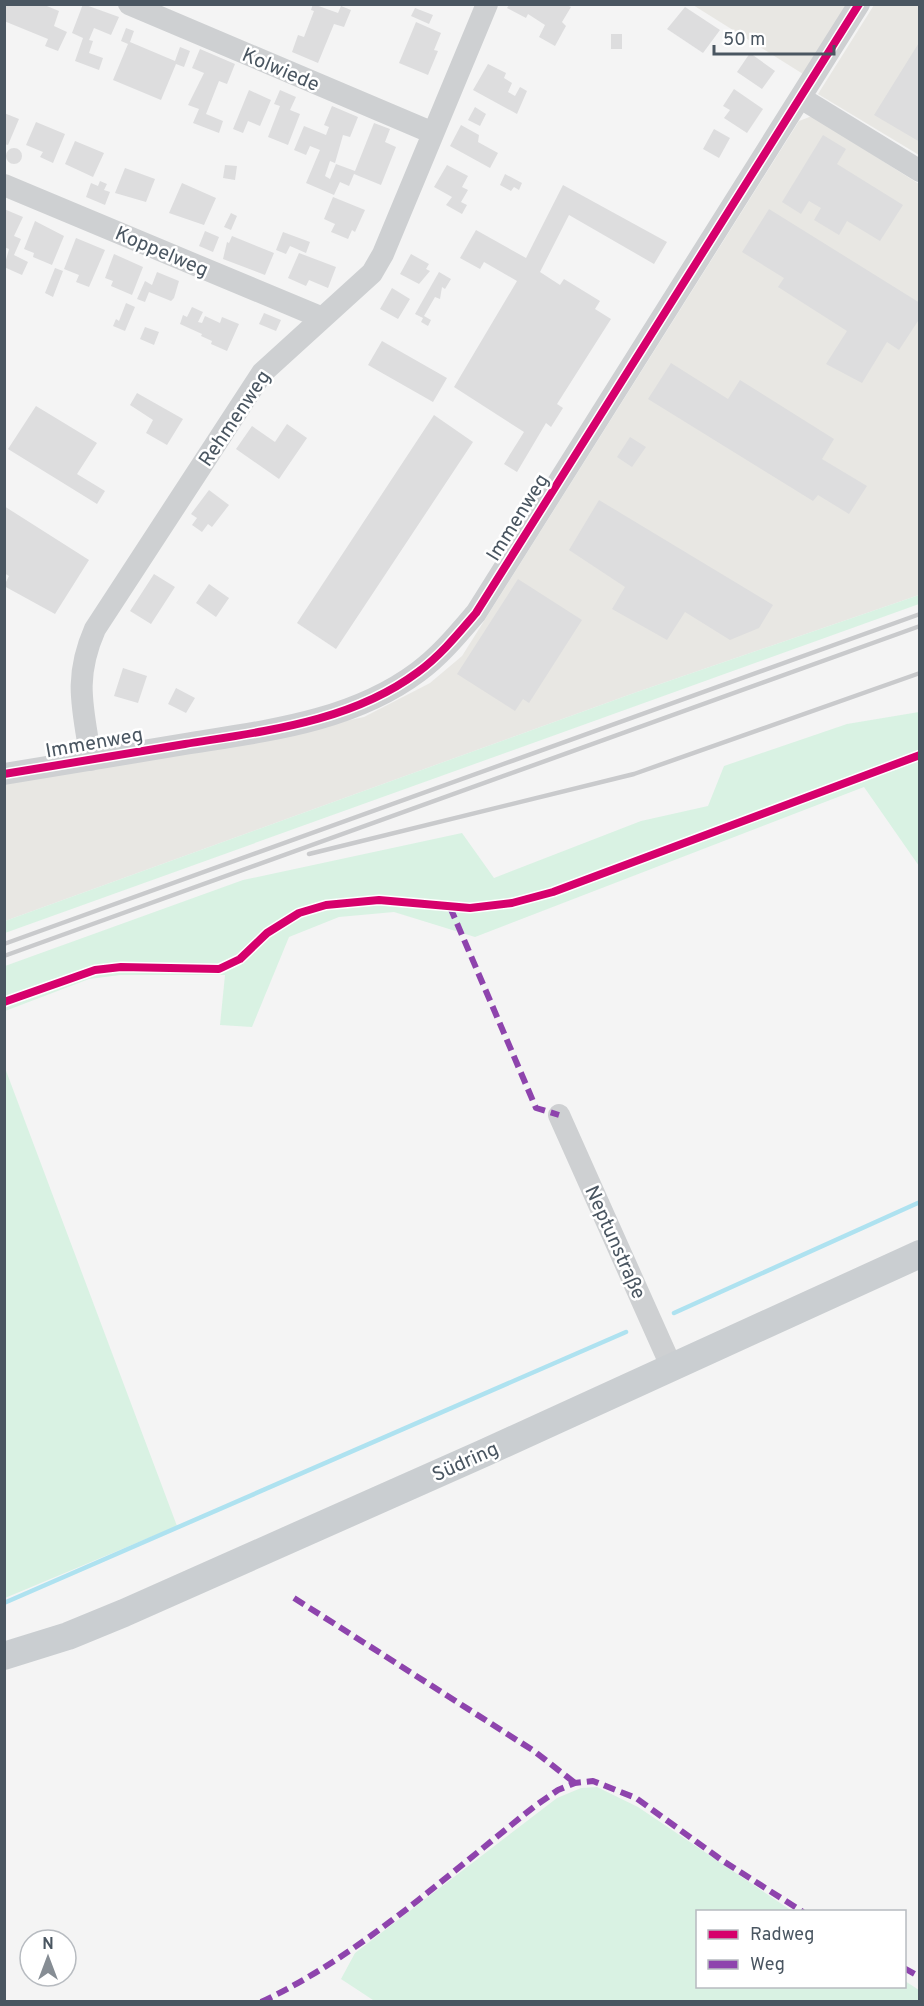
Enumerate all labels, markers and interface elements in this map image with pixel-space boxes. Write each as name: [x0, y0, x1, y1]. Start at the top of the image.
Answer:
scale bar: [714, 18, 834, 56]
text: 50 m: [723, 29, 765, 52]
street label: Kolwiede: [238, 43, 323, 99]
street label: Koppelweg: [111, 222, 212, 284]
street label: Rehmenweg: [194, 366, 277, 472]
street label: Immenweg: [482, 469, 556, 567]
street label: Immenweg: [44, 723, 145, 765]
street label: Neptunstraße: [578, 1182, 651, 1304]
street label: Südring: [429, 1437, 503, 1489]
legend: [696, 1910, 906, 1988]
text: Radweg: [750, 1924, 814, 1947]
north arrow: [18, 1928, 78, 1988]
text: N: [42, 1935, 54, 1955]
text: Weg: [750, 1954, 785, 1977]

